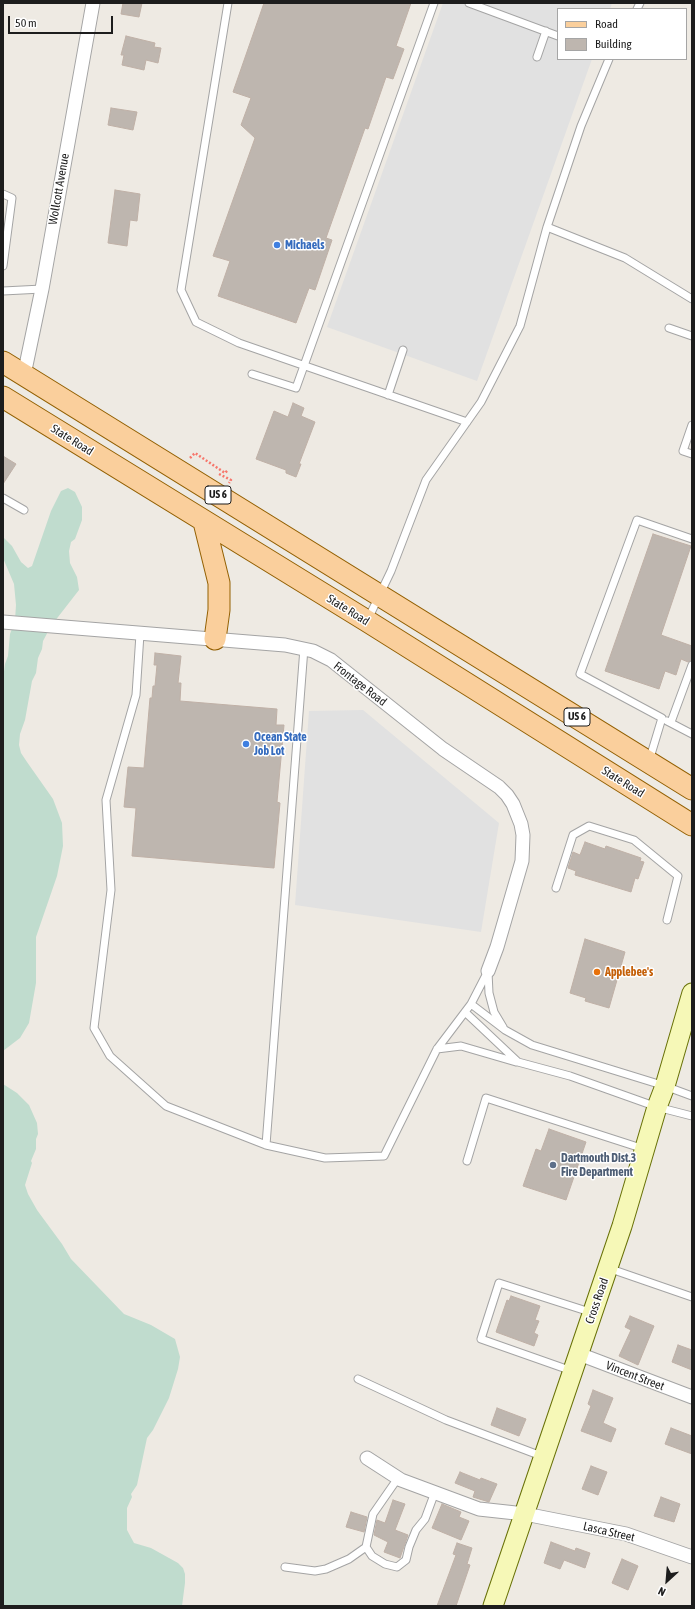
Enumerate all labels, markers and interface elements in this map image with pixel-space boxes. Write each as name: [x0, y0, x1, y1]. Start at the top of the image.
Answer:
scale bar: [10, 8, 115, 34]
legend: [557, 8, 687, 60]
text: 50 m: [15, 16, 37, 30]
text: Road: [595, 17, 618, 31]
text: Building: [595, 37, 632, 51]
street label: Wollcott Avenue: [46, 152, 72, 226]
place label: Michaels: [285, 238, 325, 252]
marker: Michaels: [272, 240, 282, 250]
street label: State Road: [48, 421, 96, 459]
road number: US 6: [205, 486, 231, 504]
street label: State Road: [324, 591, 372, 629]
street label: Frontage Road: [331, 659, 389, 709]
road number: US 6: [564, 708, 590, 726]
place label: Ocean State Job Lot: [254, 730, 307, 758]
marker: Ocean State Job Lot: [241, 739, 251, 749]
street label: State Road: [599, 763, 647, 801]
place label: Applebee's: [605, 965, 653, 979]
marker: Applebee's: [592, 967, 602, 977]
place label: Dartmouth Dist.3 Fire Department: [561, 1151, 636, 1179]
marker: Dartmouth Dist.3 Fire Department: [548, 1160, 558, 1170]
street label: Cross Road: [582, 1276, 612, 1326]
street label: Vincent Street: [604, 1358, 666, 1394]
street label: Lasca Street: [582, 1519, 636, 1545]
north arrow: [647, 1561, 687, 1601]
text: N: [656, 1585, 667, 1599]

